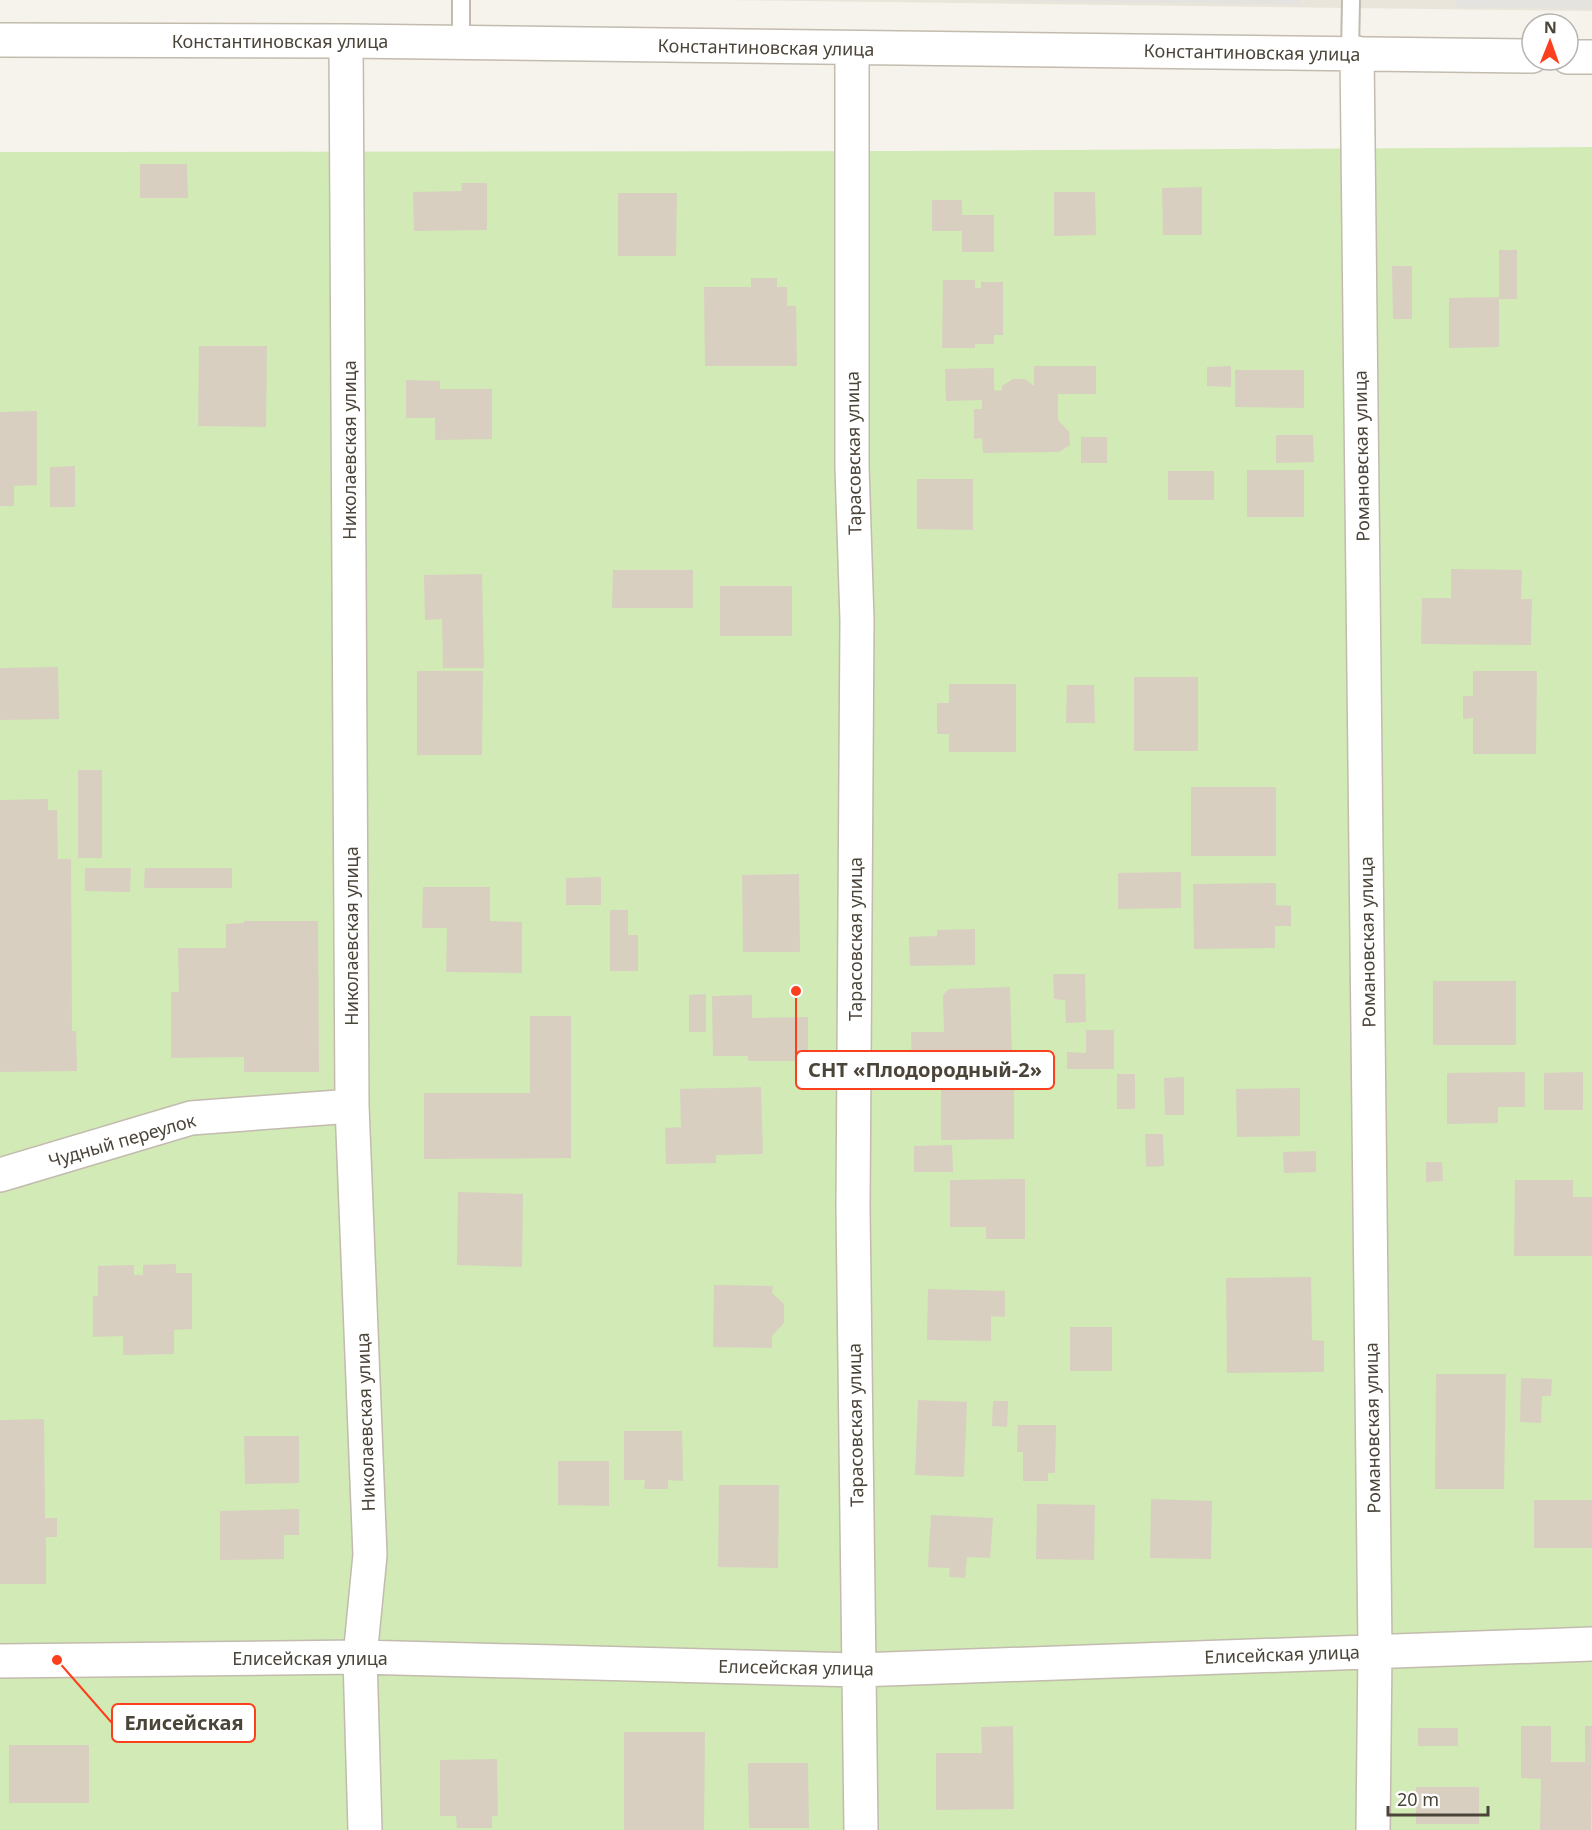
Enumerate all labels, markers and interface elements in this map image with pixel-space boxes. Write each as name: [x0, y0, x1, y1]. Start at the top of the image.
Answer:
north arrow: [1520, 12, 1580, 72]
text: N: [1544, 16, 1557, 38]
street label: Константиновская улица: [172, 29, 388, 53]
street label: Константиновская улица: [658, 33, 874, 61]
street label: Константиновская улица: [1144, 38, 1360, 66]
street label: Николаевская улица: [337, 360, 361, 540]
street label: Романовская улица: [1348, 370, 1374, 542]
street label: Тарасовская улица: [840, 371, 866, 535]
street label: Николаевская улица: [339, 846, 363, 1026]
street label: Романовская улица: [1354, 856, 1380, 1028]
street label: Тарасовская улица: [843, 857, 867, 1021]
callout: СНТ «Плодородный-2»: [796, 1051, 1054, 1089]
text: СНТ «Плодородный-2»: [808, 1056, 1042, 1083]
street label: Чудный переулок: [46, 1107, 199, 1172]
street label: Николаевская улица: [350, 1332, 380, 1512]
street label: Романовская улица: [1359, 1342, 1385, 1514]
street label: Тарасовская улица: [842, 1343, 868, 1507]
street label: Елисейская улица: [1204, 1639, 1360, 1669]
street label: Елисейская улица: [232, 1646, 388, 1670]
street label: Елисейская улица: [718, 1654, 874, 1680]
callout: Елисейская: [112, 1704, 255, 1742]
text: Елисейская: [124, 1709, 244, 1736]
scale bar: [1388, 1779, 1488, 1817]
text: 20 m: [1397, 1787, 1439, 1811]

